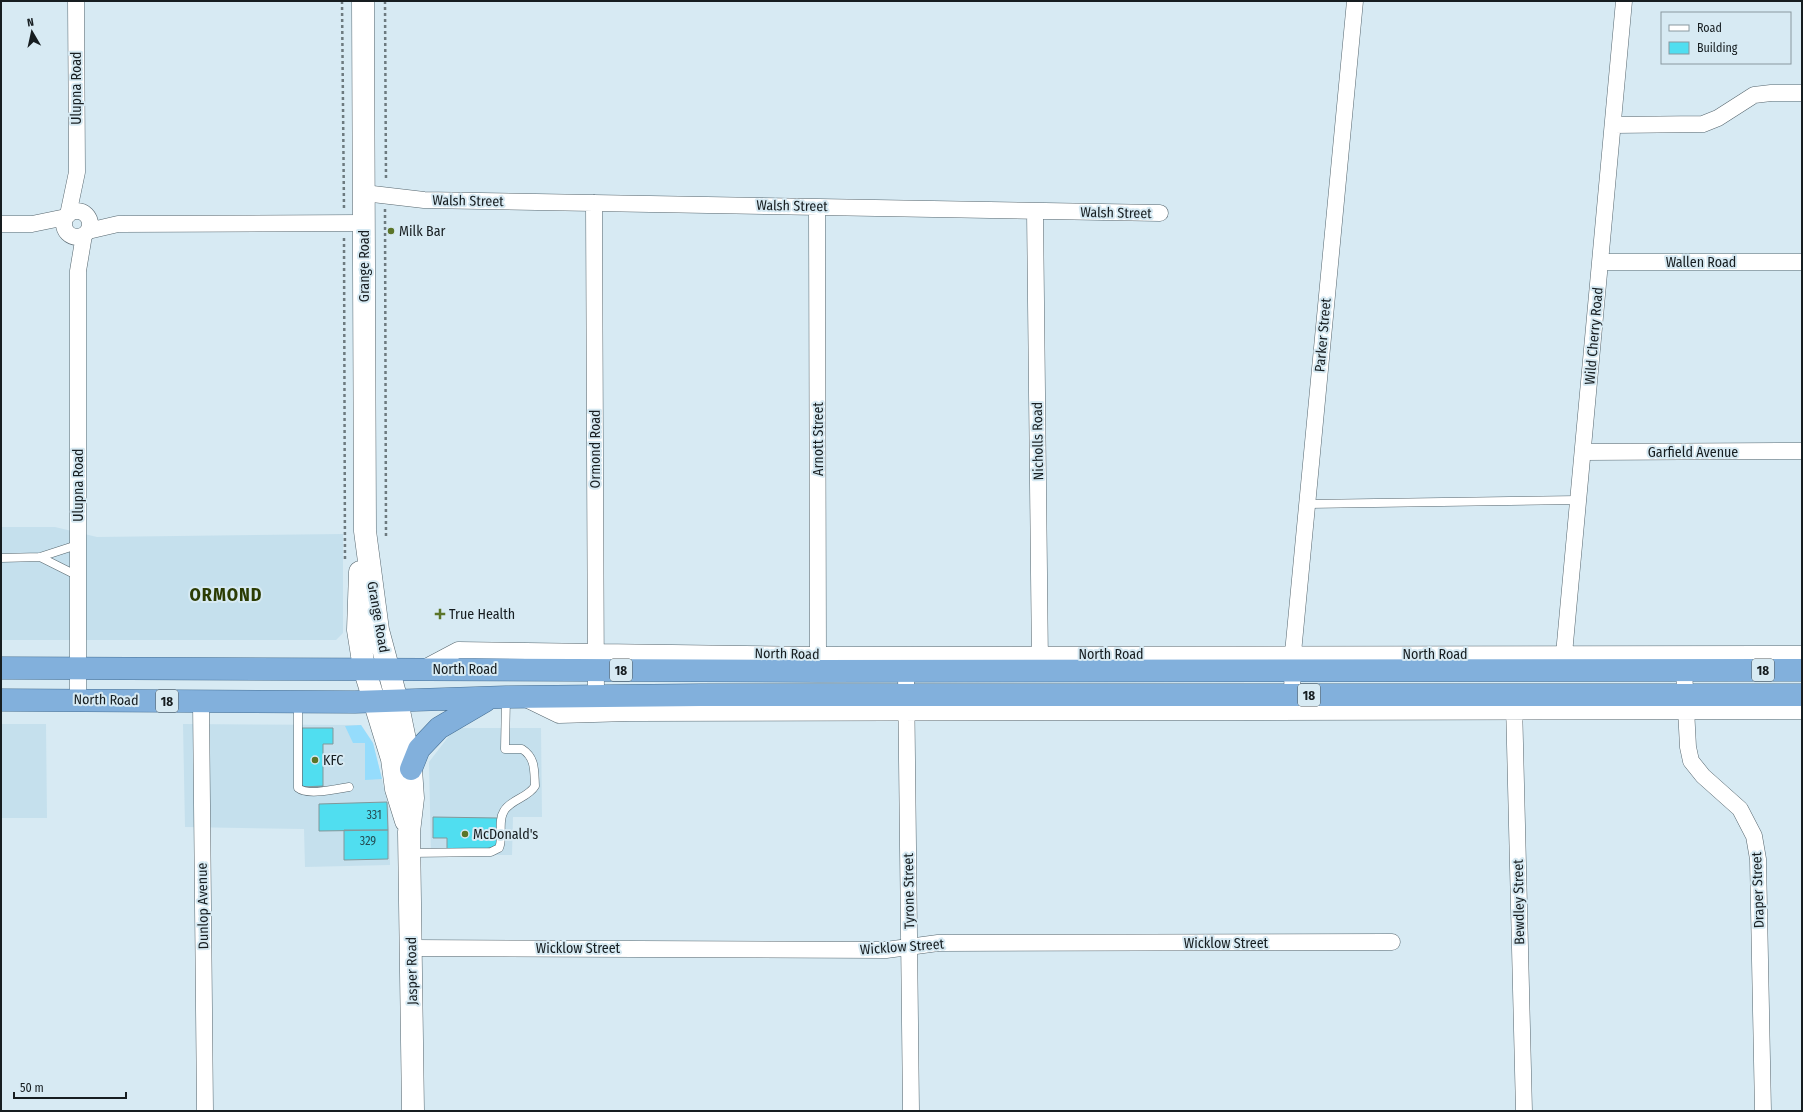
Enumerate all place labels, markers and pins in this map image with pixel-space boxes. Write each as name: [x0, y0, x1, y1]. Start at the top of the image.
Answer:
place label: Milk Bar: [399, 223, 446, 240]
marker: Milk Bar: [386, 226, 396, 236]
place label: True Health: [449, 606, 515, 623]
marker: True Health: [434, 608, 446, 620]
place label: KFC: [323, 752, 343, 769]
marker: KFC: [310, 755, 320, 765]
place label: McDonald's: [473, 826, 538, 843]
marker: McDonald's: [460, 829, 470, 839]

